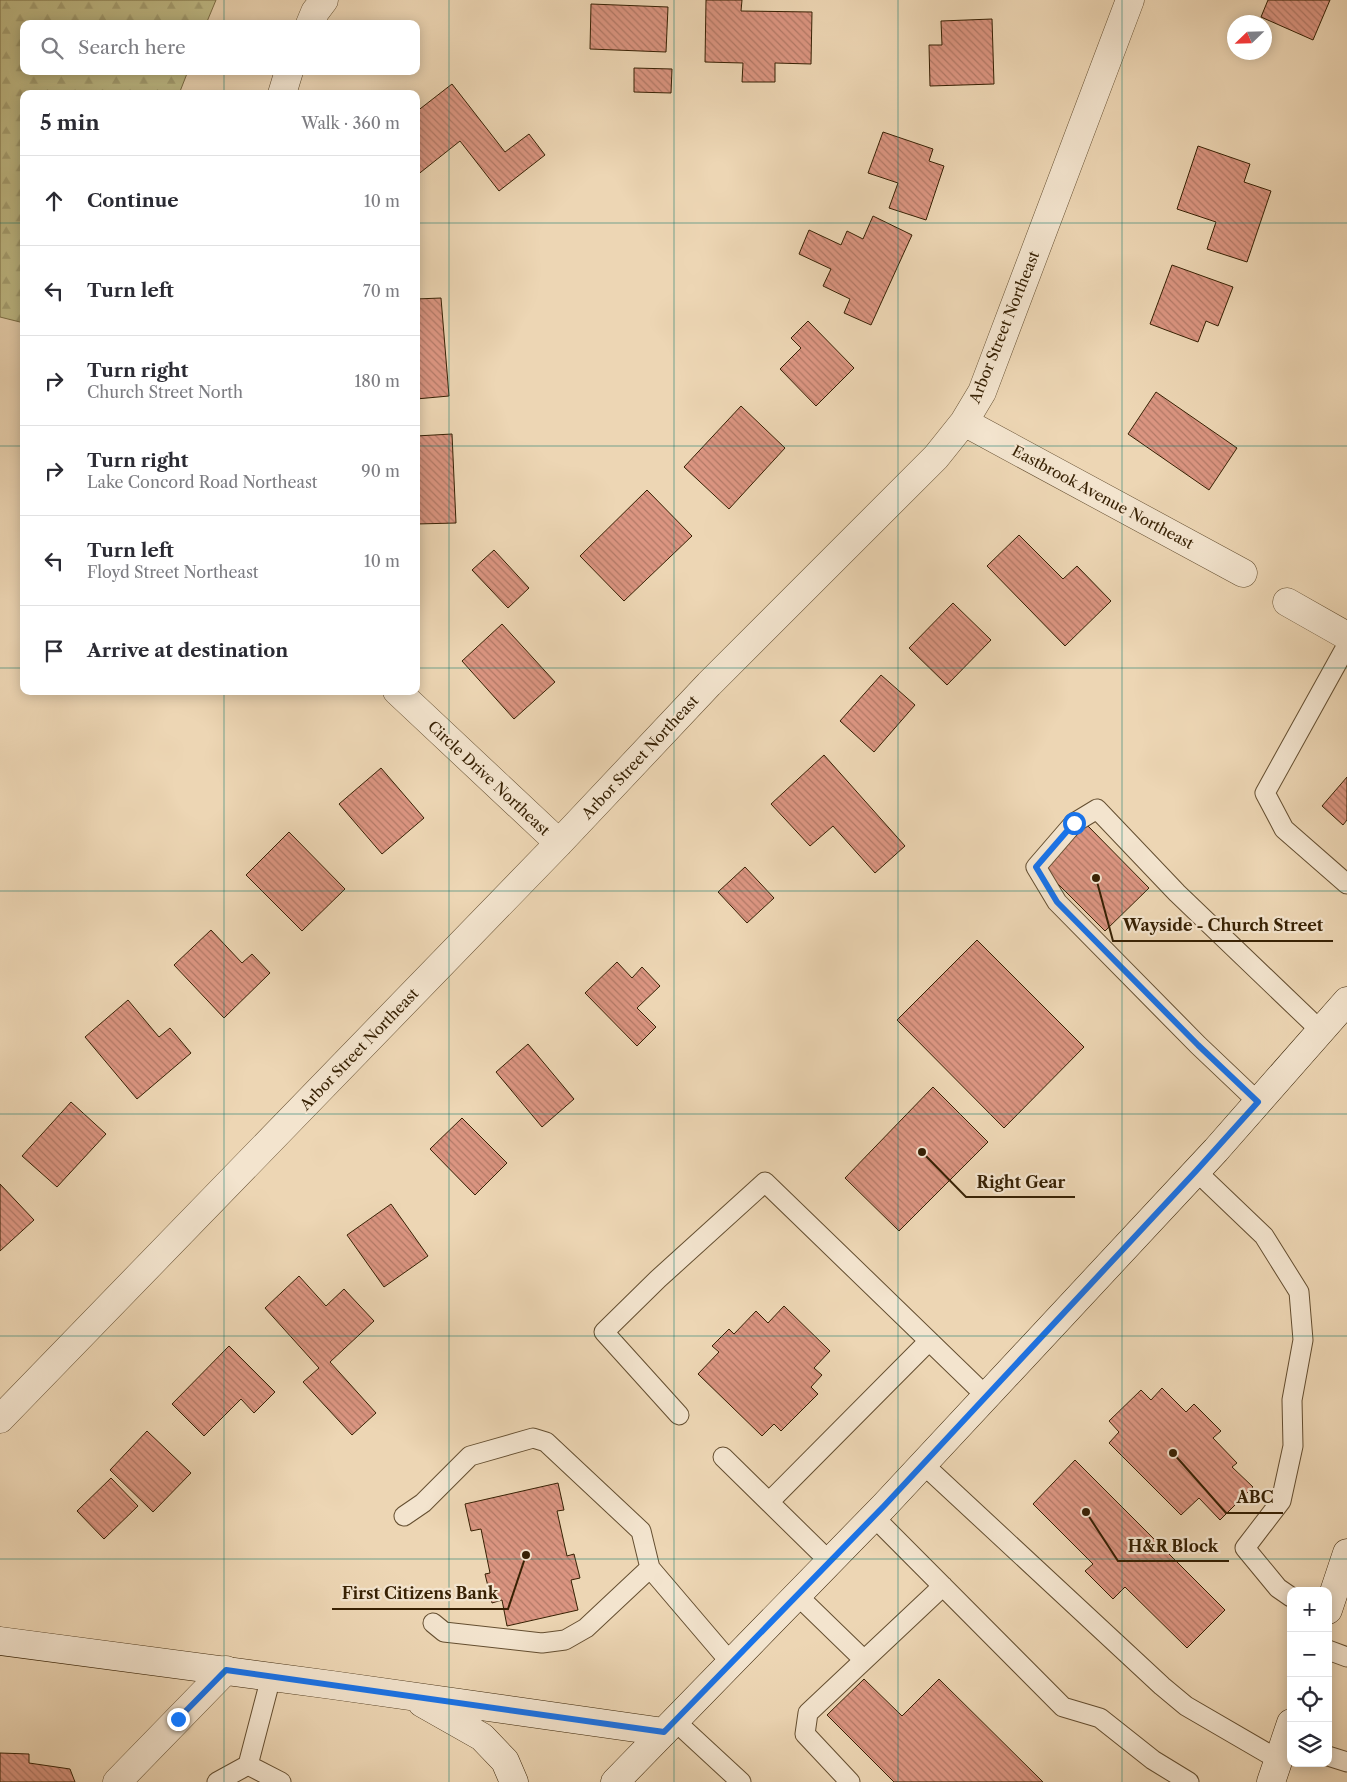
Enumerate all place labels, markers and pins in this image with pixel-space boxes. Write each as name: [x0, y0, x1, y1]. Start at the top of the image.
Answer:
callout: Wayside - Church Street: [1113, 910, 1333, 941]
callout: Right Gear: [966, 1166, 1075, 1197]
callout: ABC: [1226, 1482, 1283, 1513]
callout: H&R Block: [1118, 1530, 1229, 1561]
callout: First Citizens Bank: [332, 1578, 508, 1609]

